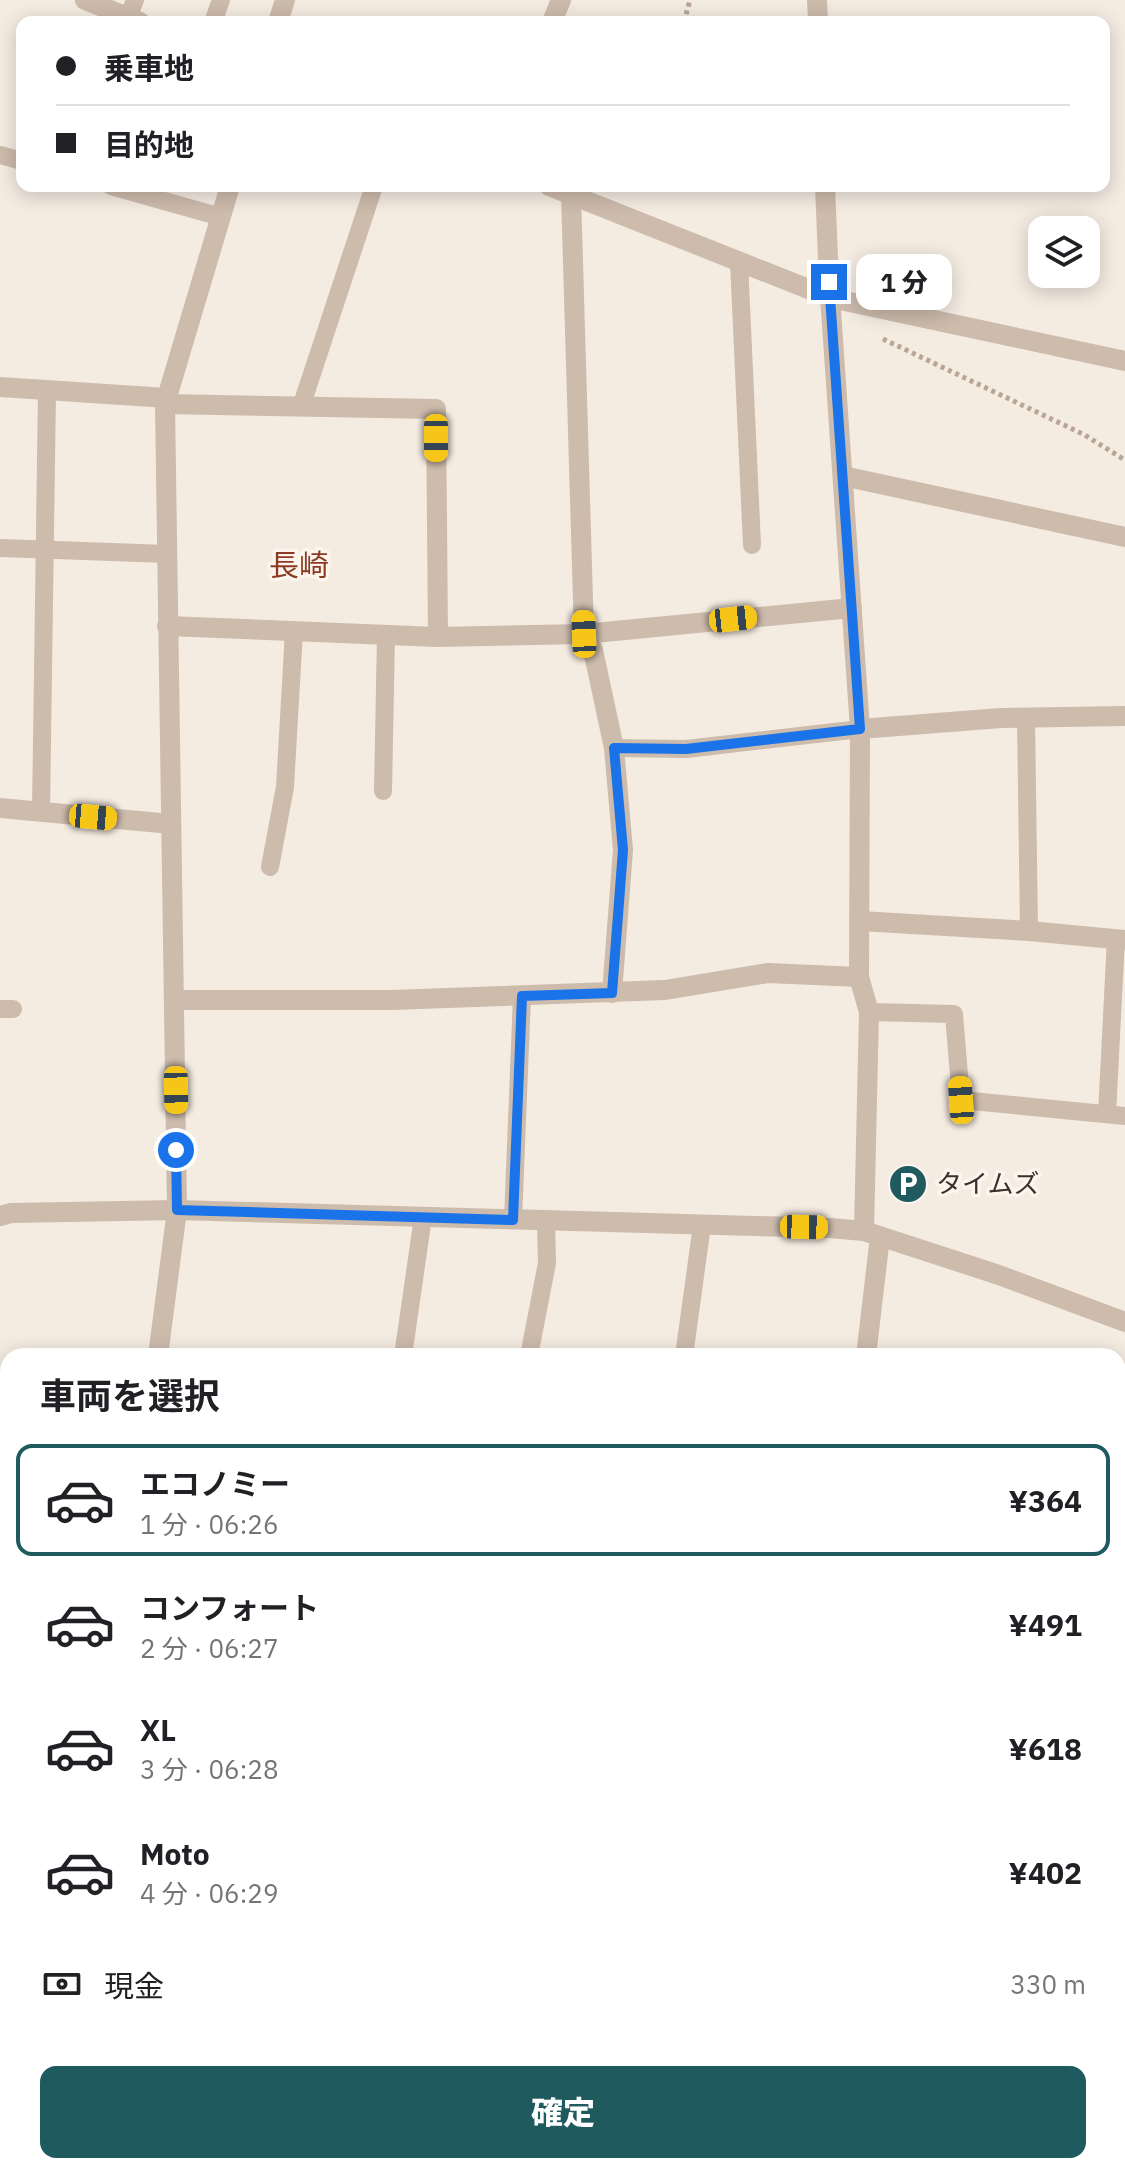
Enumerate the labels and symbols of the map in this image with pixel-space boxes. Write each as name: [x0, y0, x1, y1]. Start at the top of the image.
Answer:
callout: 1 分: [857, 254, 953, 310]
route end: [811, 264, 847, 300]
car: [424, 414, 448, 462]
district label: 長崎: [269, 545, 329, 584]
car: [708, 605, 758, 633]
car: [571, 610, 597, 658]
car: [68, 803, 118, 831]
car: [164, 1066, 188, 1114]
car: [947, 1075, 975, 1125]
route start: [158, 1132, 194, 1168]
parking icon: タイムズ: [887, 1163, 929, 1205]
place label: タイムズ: [936, 1166, 1039, 1200]
car: [780, 1215, 828, 1239]

